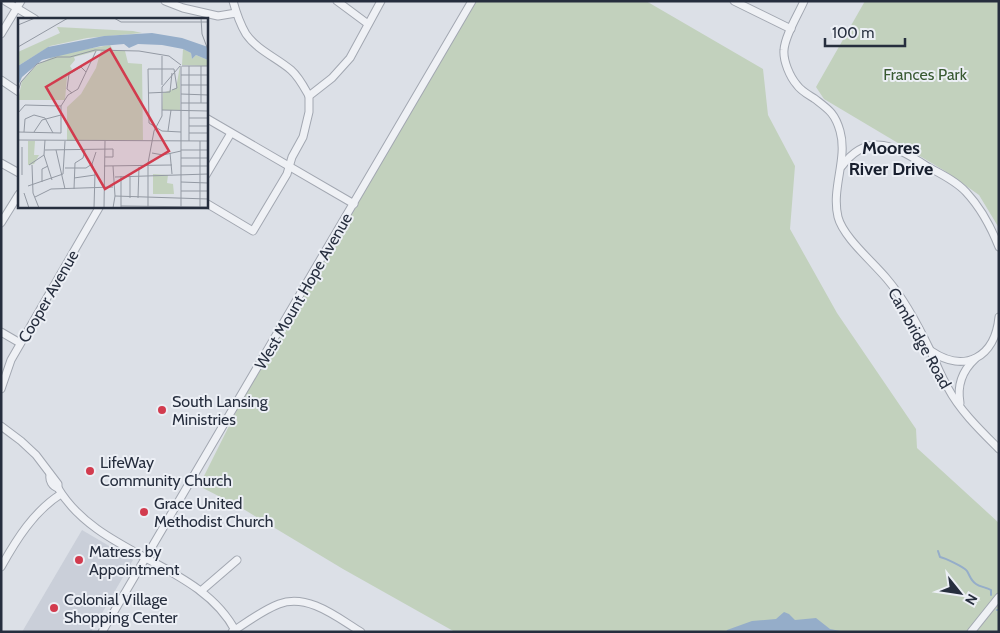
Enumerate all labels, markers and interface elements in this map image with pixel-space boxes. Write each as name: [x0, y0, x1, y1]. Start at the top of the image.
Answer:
scale bar: [825, 15, 905, 47]
inset map: [18, 18, 208, 208]
text: 100 m: [832, 24, 874, 42]
park label: Frances Park: [883, 65, 968, 84]
district label: Moores River Drive: [849, 137, 933, 180]
street label: West Mount Hope Avenue: [251, 210, 356, 373]
street label: Cooper Avenue: [14, 247, 83, 346]
street label: Cambridge Road: [884, 285, 955, 392]
place label: South Lansing Ministries: [172, 392, 269, 429]
marker: South Lansing Ministries: [156, 404, 168, 416]
place label: LifeWay Community Church: [100, 453, 232, 490]
marker: LifeWay Community Church: [84, 465, 96, 477]
place label: Grace United Methodist Church: [154, 494, 273, 531]
marker: Grace United Methodist Church: [138, 506, 150, 518]
place label: Matress by Appointment: [89, 542, 180, 579]
marker: Matress by Appointment: [73, 554, 85, 566]
north arrow: [935, 568, 985, 618]
place label: Colonial Village Shopping Center: [64, 590, 179, 627]
text: N: [961, 591, 982, 608]
marker: Colonial Village Shopping Center: [48, 602, 60, 614]

